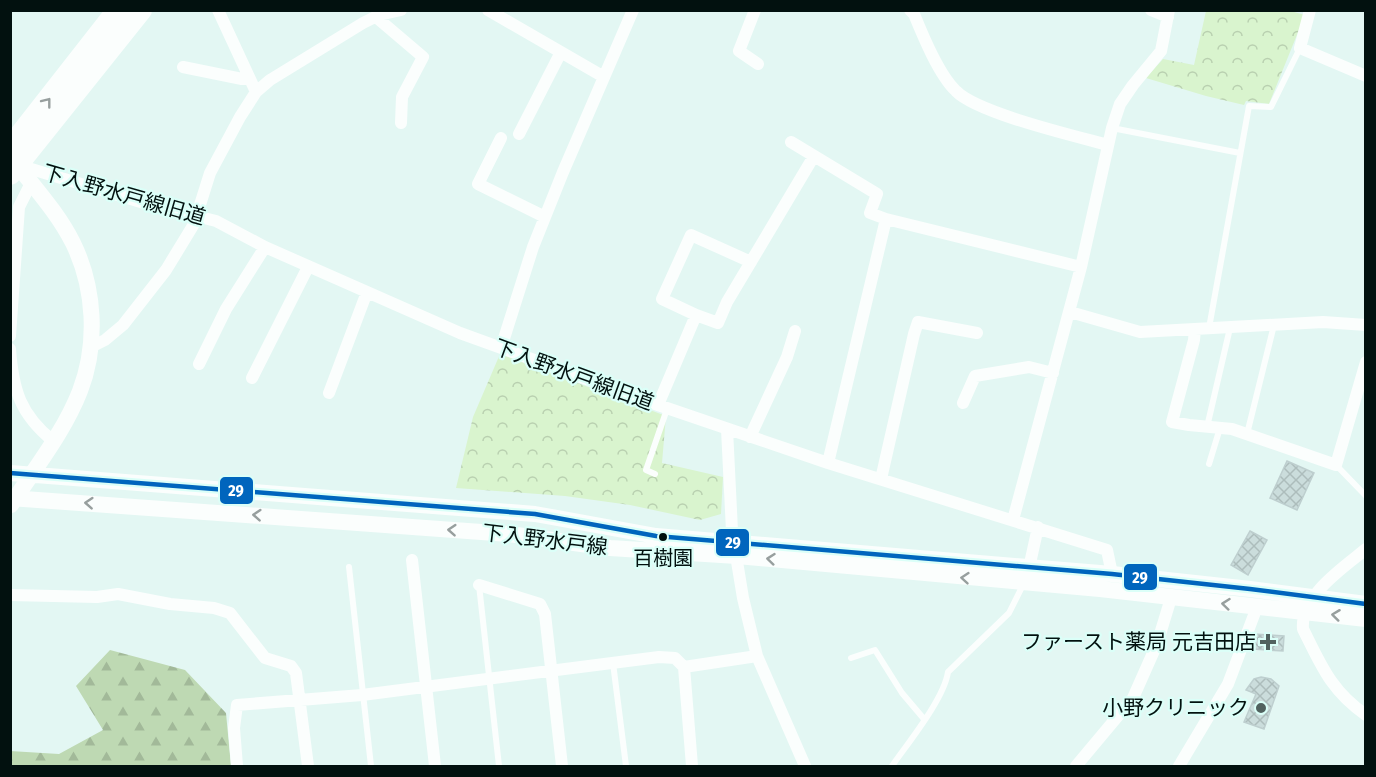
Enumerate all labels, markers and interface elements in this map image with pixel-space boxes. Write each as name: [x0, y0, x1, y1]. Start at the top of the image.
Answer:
one-way arrow: [39, 97, 50, 108]
street label: 下入野水戸線旧道: [40, 159, 208, 231]
street label: 下入野水戸線旧道: [491, 334, 657, 416]
line badge: 29: [219, 476, 254, 505]
text: 29: [227, 481, 244, 500]
one-way arrow: [84, 496, 93, 509]
one-way arrow: [253, 509, 262, 522]
street label: 下入野水戸線: [481, 519, 609, 561]
one-way arrow: [447, 523, 456, 536]
line badge: 29: [715, 528, 750, 557]
marker: 百樹園: [657, 531, 669, 543]
text: 29: [724, 533, 741, 552]
place label: 百樹園: [633, 546, 693, 570]
one-way arrow: [767, 553, 776, 566]
line badge: 29: [1123, 563, 1158, 591]
text: 29: [1131, 568, 1148, 587]
one-way arrow: [961, 572, 970, 585]
one-way arrow: [1222, 598, 1231, 611]
one-way arrow: [1331, 609, 1340, 622]
place label: ファースト薬局 元吉田店: [1021, 629, 1256, 655]
marker: ファースト薬局 元吉田店: [1261, 635, 1275, 649]
place label: 小野クリニック: [1102, 695, 1249, 721]
marker: 小野クリニック: [1254, 701, 1268, 715]

